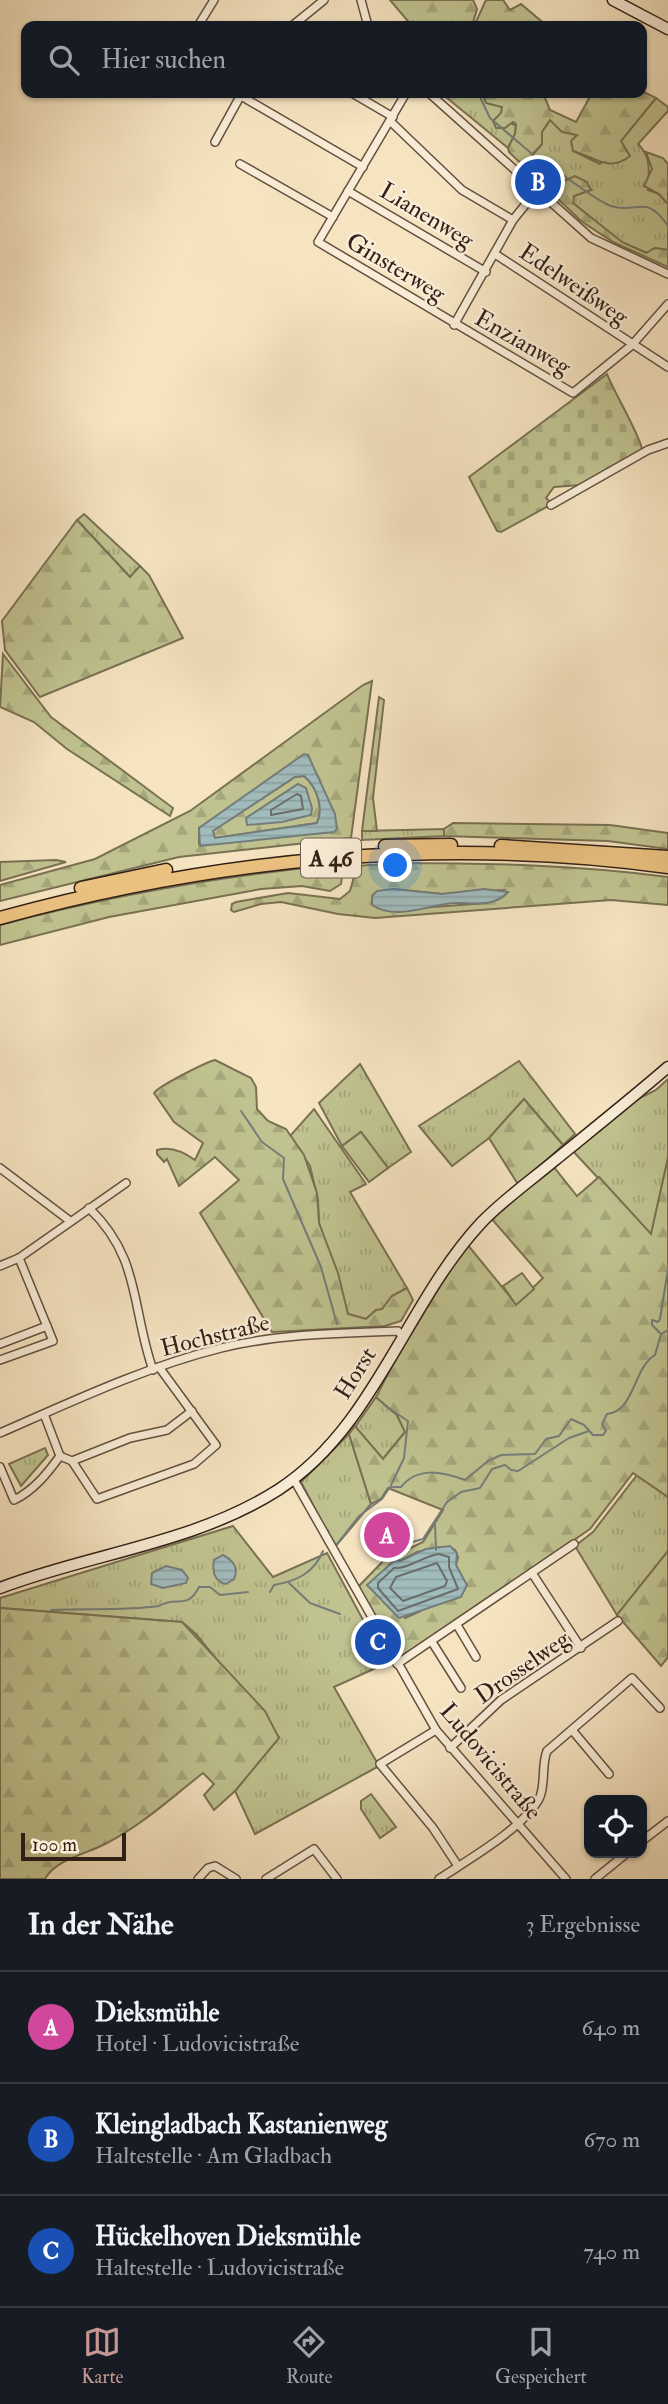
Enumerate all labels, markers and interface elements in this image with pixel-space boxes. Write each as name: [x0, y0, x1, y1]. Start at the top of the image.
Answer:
search box: [21, 21, 647, 98]
icon: search: [45, 41, 83, 79]
text: Hier suchen: [101, 44, 226, 76]
pin: B: [515, 156, 561, 208]
street label: Lianenweg: [374, 175, 481, 256]
street label: Ginsterweg: [340, 226, 452, 310]
street label: Edelweißweg: [513, 237, 635, 333]
street label: Enzianweg: [469, 302, 577, 383]
road number: A 46: [301, 838, 361, 878]
your location: [378, 848, 412, 882]
street label: Hochstraße: [158, 1307, 273, 1364]
street label: Horst: [327, 1341, 383, 1405]
pin: A: [364, 1509, 410, 1561]
pin: C: [355, 1616, 401, 1668]
street label: Drosselweg: [469, 1623, 577, 1711]
street label: Ludovicistraße: [433, 1696, 549, 1826]
map controls: [584, 1795, 647, 1858]
button: locate: [584, 1795, 647, 1858]
scale bar: [21, 1830, 126, 1862]
text: 100 m: [32, 1833, 77, 1857]
text: In der Nähe: [28, 1906, 173, 1943]
text: 3 Ergebnisse: [526, 1910, 640, 1939]
text: Dieksmühle: [95, 1997, 219, 2029]
text: A: [44, 2013, 58, 2042]
text: 640 m: [582, 2013, 640, 2042]
text: Hotel · Ludovicistraße: [95, 2029, 299, 2058]
text: Kleingladbach Kastanienweg: [95, 2109, 388, 2141]
text: B: [43, 2125, 59, 2154]
text: 670 m: [583, 2125, 640, 2154]
text: Haltestelle · Am Gladbach: [95, 2141, 332, 2170]
text: Hückelhoven Dieksmühle: [95, 2221, 361, 2253]
text: C: [43, 2237, 59, 2266]
text: 740 m: [583, 2237, 640, 2266]
text: Haltestelle · Ludovicistraße: [95, 2253, 344, 2282]
tab: Karte: [81, 2323, 124, 2389]
tab: Route: [286, 2323, 332, 2389]
tab: Gespeichert: [495, 2323, 587, 2389]

